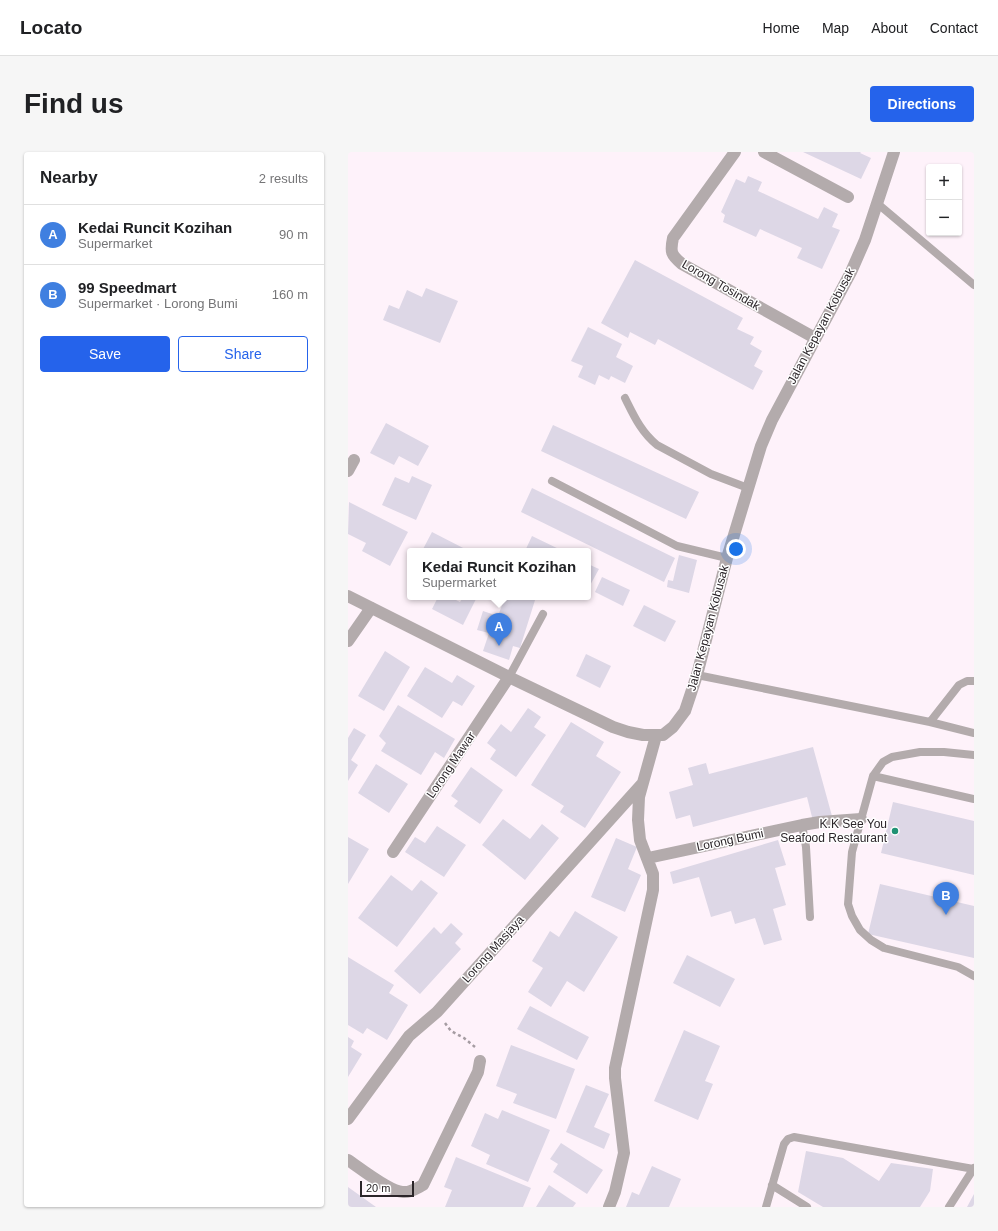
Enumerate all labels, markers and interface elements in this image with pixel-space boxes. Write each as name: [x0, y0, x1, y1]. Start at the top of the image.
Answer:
text: Locato: [20, 17, 82, 38]
text: Home: [763, 20, 800, 36]
text: Map: [822, 20, 849, 36]
text: About: [871, 20, 908, 36]
text: Contact: [930, 20, 978, 36]
button: Directions: [870, 86, 974, 122]
text: Find us: [24, 88, 124, 119]
map controls: [926, 164, 962, 236]
button: +: [926, 164, 962, 200]
text: Nearby: [40, 168, 98, 187]
text: 2 results: [259, 171, 308, 186]
button: −: [926, 200, 962, 236]
text: Kedai Runcit Kozihan: [78, 219, 232, 236]
text: A: [48, 227, 58, 242]
text: 90 m: [279, 227, 308, 242]
text: Supermarket: [78, 236, 152, 251]
street label: Lorong Tosindak: [679, 257, 763, 314]
street label: Jalan Kepayan Kobusak: [784, 265, 858, 386]
text: 99 Speedmart: [78, 279, 176, 296]
text: B: [48, 287, 58, 302]
text: 160 m: [272, 287, 308, 302]
text: Supermarket · Lorong Bumi: [78, 296, 238, 311]
button: Save: [40, 336, 170, 372]
button: Share: [178, 336, 308, 372]
your location: [726, 539, 746, 559]
popup: [407, 548, 591, 600]
text: Kedai Runcit Kozihan: [422, 558, 576, 575]
street label: Jalan Kepayan Kobusak: [684, 563, 732, 692]
text: Supermarket: [422, 575, 496, 590]
pin: A: [486, 613, 512, 646]
street label: Lorong Mawar: [424, 729, 478, 801]
place label: K.K See You Seafood Restaurant: [780, 817, 888, 845]
street label: Lorong Bumi: [695, 826, 765, 854]
marker: K.K See You Seafood Restaurant: [890, 826, 900, 836]
pin: B: [933, 882, 959, 915]
street label: Lorong Masjaya: [459, 912, 527, 985]
scale bar: [360, 1179, 414, 1198]
text: 20 m: [366, 1182, 390, 1194]

